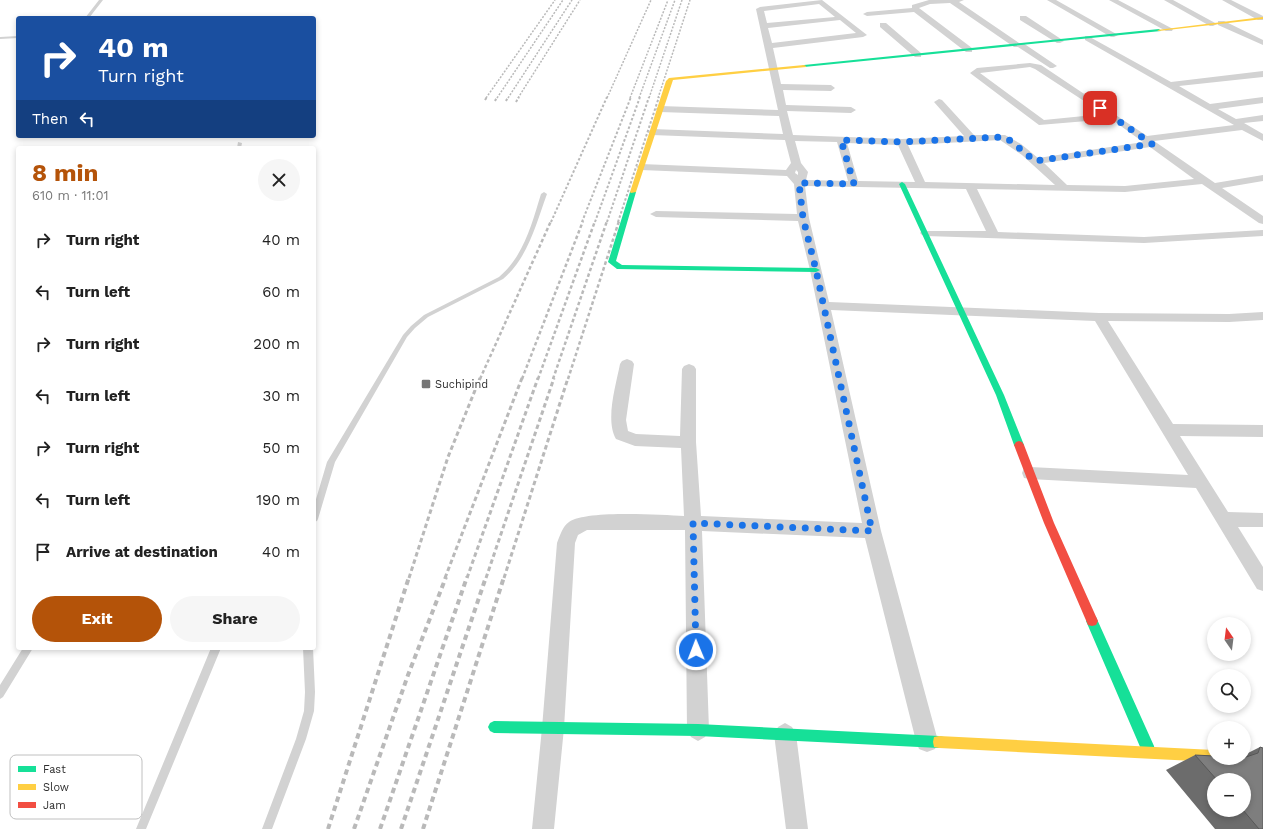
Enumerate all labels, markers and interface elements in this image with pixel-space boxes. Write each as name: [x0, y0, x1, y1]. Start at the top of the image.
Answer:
text: 40 m: [98, 31, 168, 64]
icon: right: [32, 32, 84, 84]
text: Turn right: [98, 65, 184, 86]
pin: [1083, 91, 1117, 125]
icon: arrive: [1089, 97, 1111, 119]
icon: left: [76, 108, 98, 130]
text: Then: [32, 110, 68, 128]
text: 8 min: [32, 159, 98, 187]
button: close: [258, 159, 300, 201]
text: 610 m · 11:01: [32, 188, 109, 203]
icon: right: [32, 229, 54, 251]
text: Turn right: [66, 231, 139, 249]
text: 40 m: [262, 231, 300, 249]
icon: left: [32, 281, 54, 303]
text: Turn left: [66, 283, 130, 301]
text: 60 m: [262, 283, 300, 301]
icon: right: [32, 333, 54, 355]
text: Turn right: [66, 335, 139, 353]
text: 200 m: [253, 335, 300, 353]
marker: Suchipind: [420, 378, 432, 390]
place label: Suchipind: [435, 378, 488, 391]
icon: left: [32, 385, 54, 407]
text: Turn left: [66, 387, 130, 405]
text: 30 m: [263, 387, 300, 405]
icon: right: [32, 437, 54, 459]
text: Turn right: [66, 439, 139, 457]
text: 50 m: [263, 439, 300, 457]
icon: left: [32, 489, 54, 511]
text: Turn left: [66, 491, 130, 509]
text: 190 m: [256, 491, 300, 509]
icon: arrive: [32, 541, 54, 563]
text: Arrive at destination: [66, 543, 218, 561]
text: 40 m: [262, 543, 300, 561]
button: Exit: [32, 596, 162, 642]
button: Share: [170, 596, 300, 642]
north arrow: [1207, 617, 1251, 661]
map controls: [1207, 617, 1251, 817]
position arrow: [675, 629, 717, 671]
button: search: [1207, 669, 1251, 713]
button: +: [1207, 721, 1251, 765]
legend: [10, 755, 142, 819]
text: Fast: [43, 763, 66, 776]
button: −: [1207, 773, 1251, 817]
text: Slow: [43, 781, 69, 794]
text: Jam: [43, 799, 66, 812]

